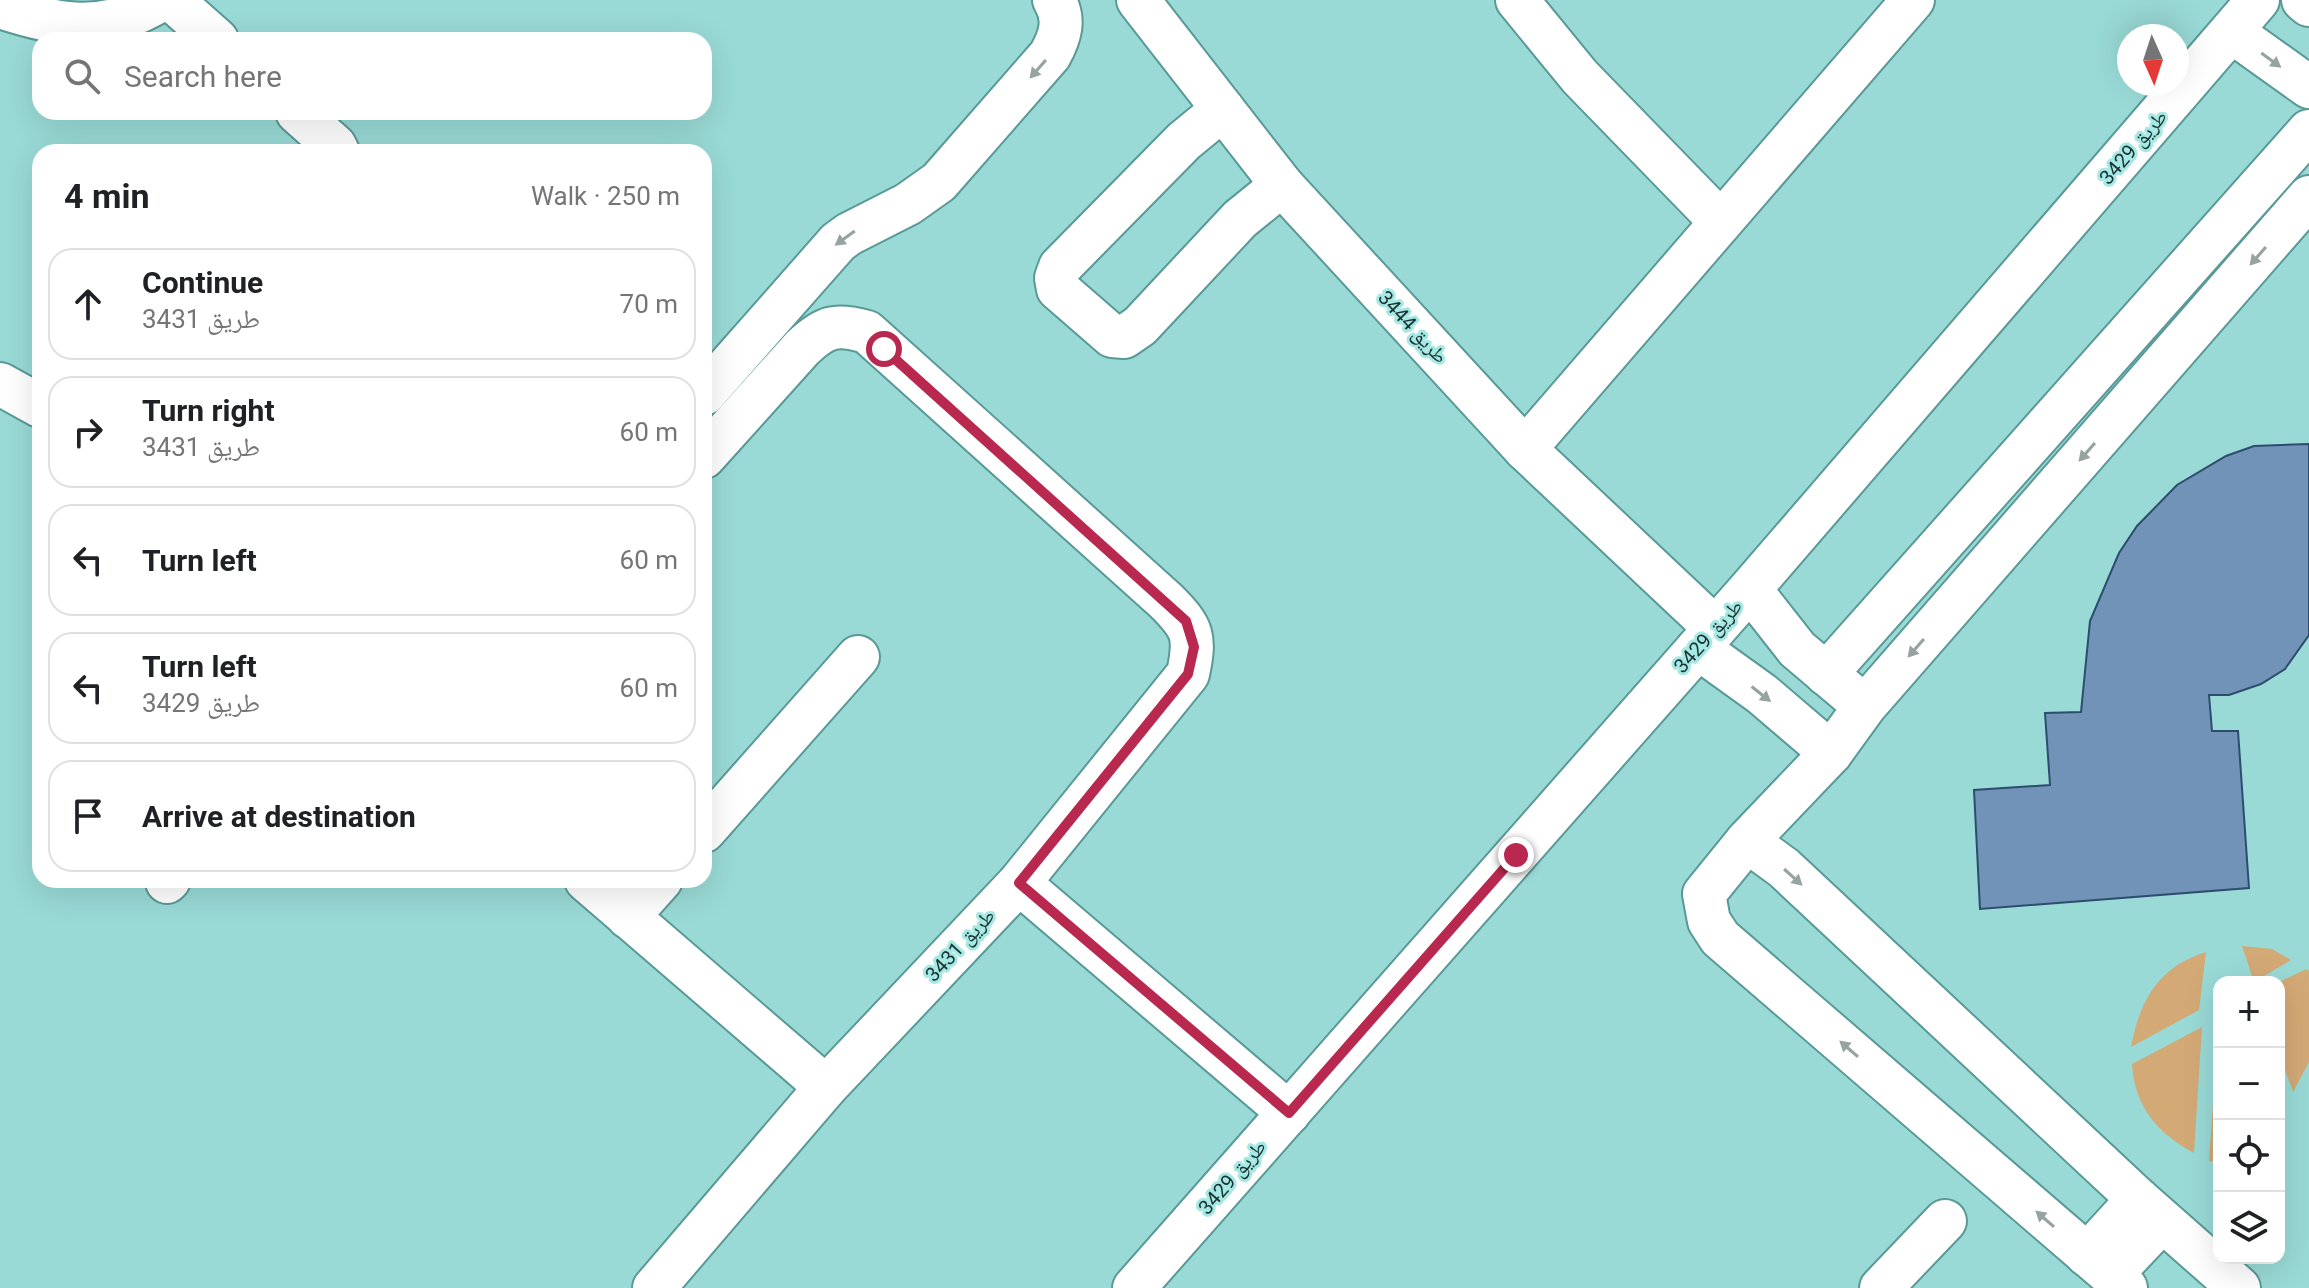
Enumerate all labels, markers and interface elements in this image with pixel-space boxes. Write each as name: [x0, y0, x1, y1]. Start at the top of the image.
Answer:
north arrow: [2117, 24, 2189, 96]
search box: [32, 32, 712, 120]
one-way arrow: [2260, 51, 2281, 67]
icon: search: [60, 54, 104, 98]
text: Search here: [124, 59, 282, 94]
one-way arrow: [1030, 59, 1047, 79]
street label: طريق 3429: [2094, 105, 2172, 189]
text: 4 min: [64, 176, 149, 216]
text: Walk · 250 m: [531, 181, 680, 211]
one-way arrow: [834, 230, 856, 246]
one-way arrow: [2250, 246, 2267, 266]
text: Continue: [142, 265, 263, 300]
icon: ahead: [66, 282, 110, 326]
street label: طريق 3444: [1373, 286, 1453, 368]
text: 70 m: [620, 289, 678, 319]
text: طريق 3431: [142, 304, 260, 334]
route start: [866, 331, 902, 367]
text: Turn right: [142, 393, 275, 428]
icon: right: [66, 410, 110, 454]
text: 60 m: [620, 417, 678, 447]
text: طريق 3431: [142, 432, 260, 462]
one-way arrow: [2079, 442, 2096, 462]
icon: left: [66, 538, 110, 582]
text: Turn left: [142, 543, 257, 578]
text: 60 m: [620, 545, 678, 575]
street label: طريق 3429: [1669, 594, 1747, 678]
one-way arrow: [1908, 638, 1925, 658]
text: Turn left: [142, 649, 257, 684]
icon: left: [66, 666, 110, 710]
text: 60 m: [620, 673, 678, 703]
one-way arrow: [1751, 685, 1771, 701]
text: طريق 3429: [142, 688, 260, 718]
icon: arrive: [66, 794, 110, 838]
text: Arrive at destination: [142, 799, 416, 834]
route end: [1498, 837, 1534, 873]
one-way arrow: [1784, 867, 1803, 885]
street label: طريق 3431: [920, 904, 1000, 986]
map controls: [2213, 976, 2285, 1264]
button: +: [2213, 976, 2285, 1048]
one-way arrow: [1839, 1041, 1859, 1058]
button: −: [2213, 1048, 2285, 1120]
button: locate: [2213, 1120, 2285, 1192]
street label: طريق 3429: [1193, 1135, 1271, 1219]
button: layers: [2213, 1192, 2285, 1264]
one-way arrow: [2036, 1211, 2056, 1228]

